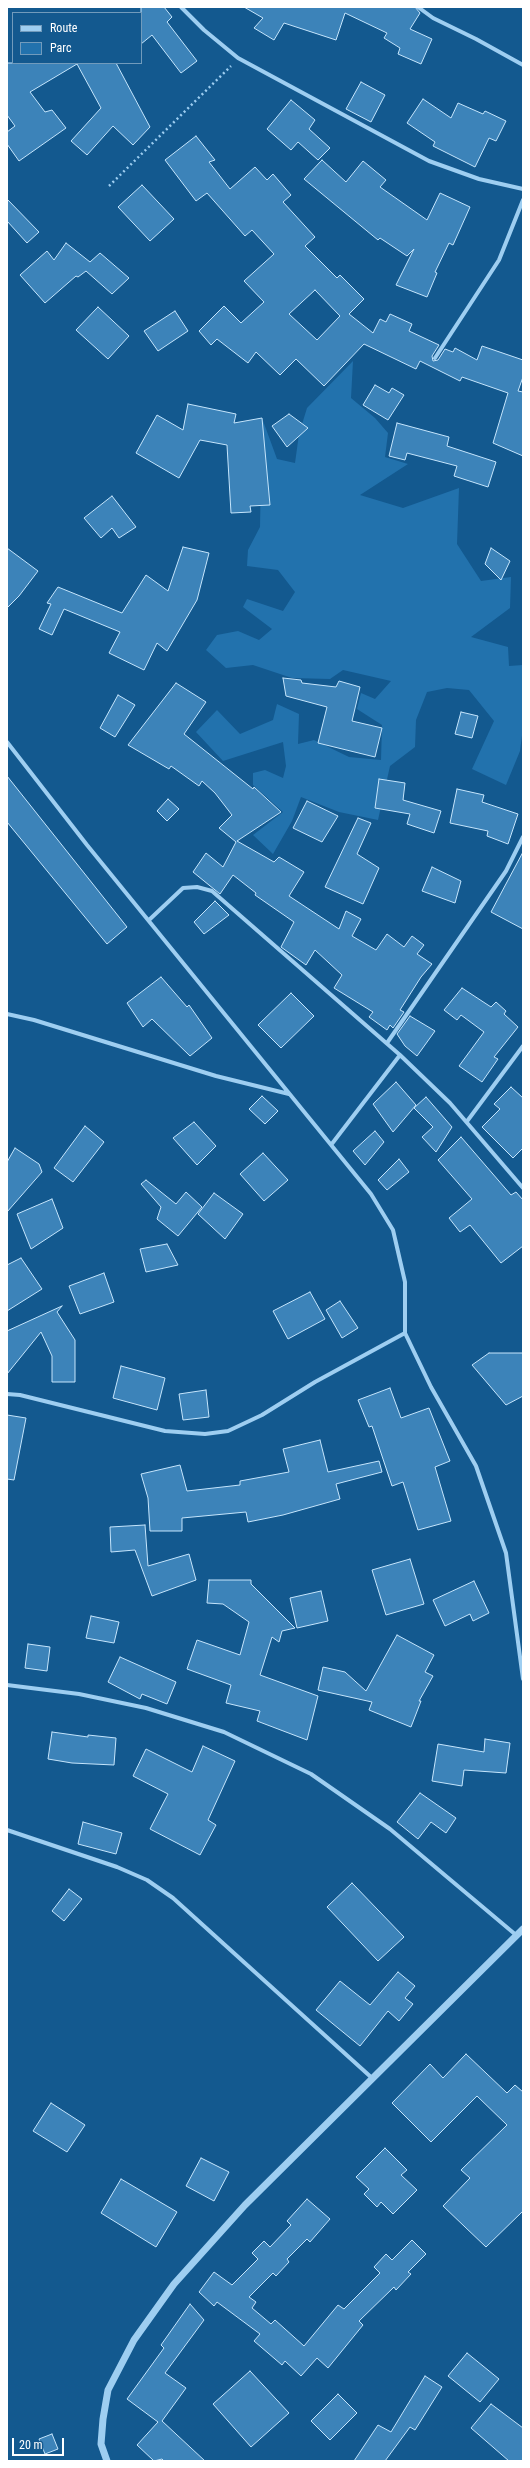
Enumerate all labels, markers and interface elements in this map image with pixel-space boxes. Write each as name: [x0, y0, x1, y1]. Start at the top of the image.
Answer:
legend: [12, 12, 142, 64]
text: Route: [50, 21, 77, 35]
text: Parc: [50, 41, 71, 55]
scale bar: [14, 2430, 66, 2456]
text: 20 m: [19, 2438, 43, 2452]

